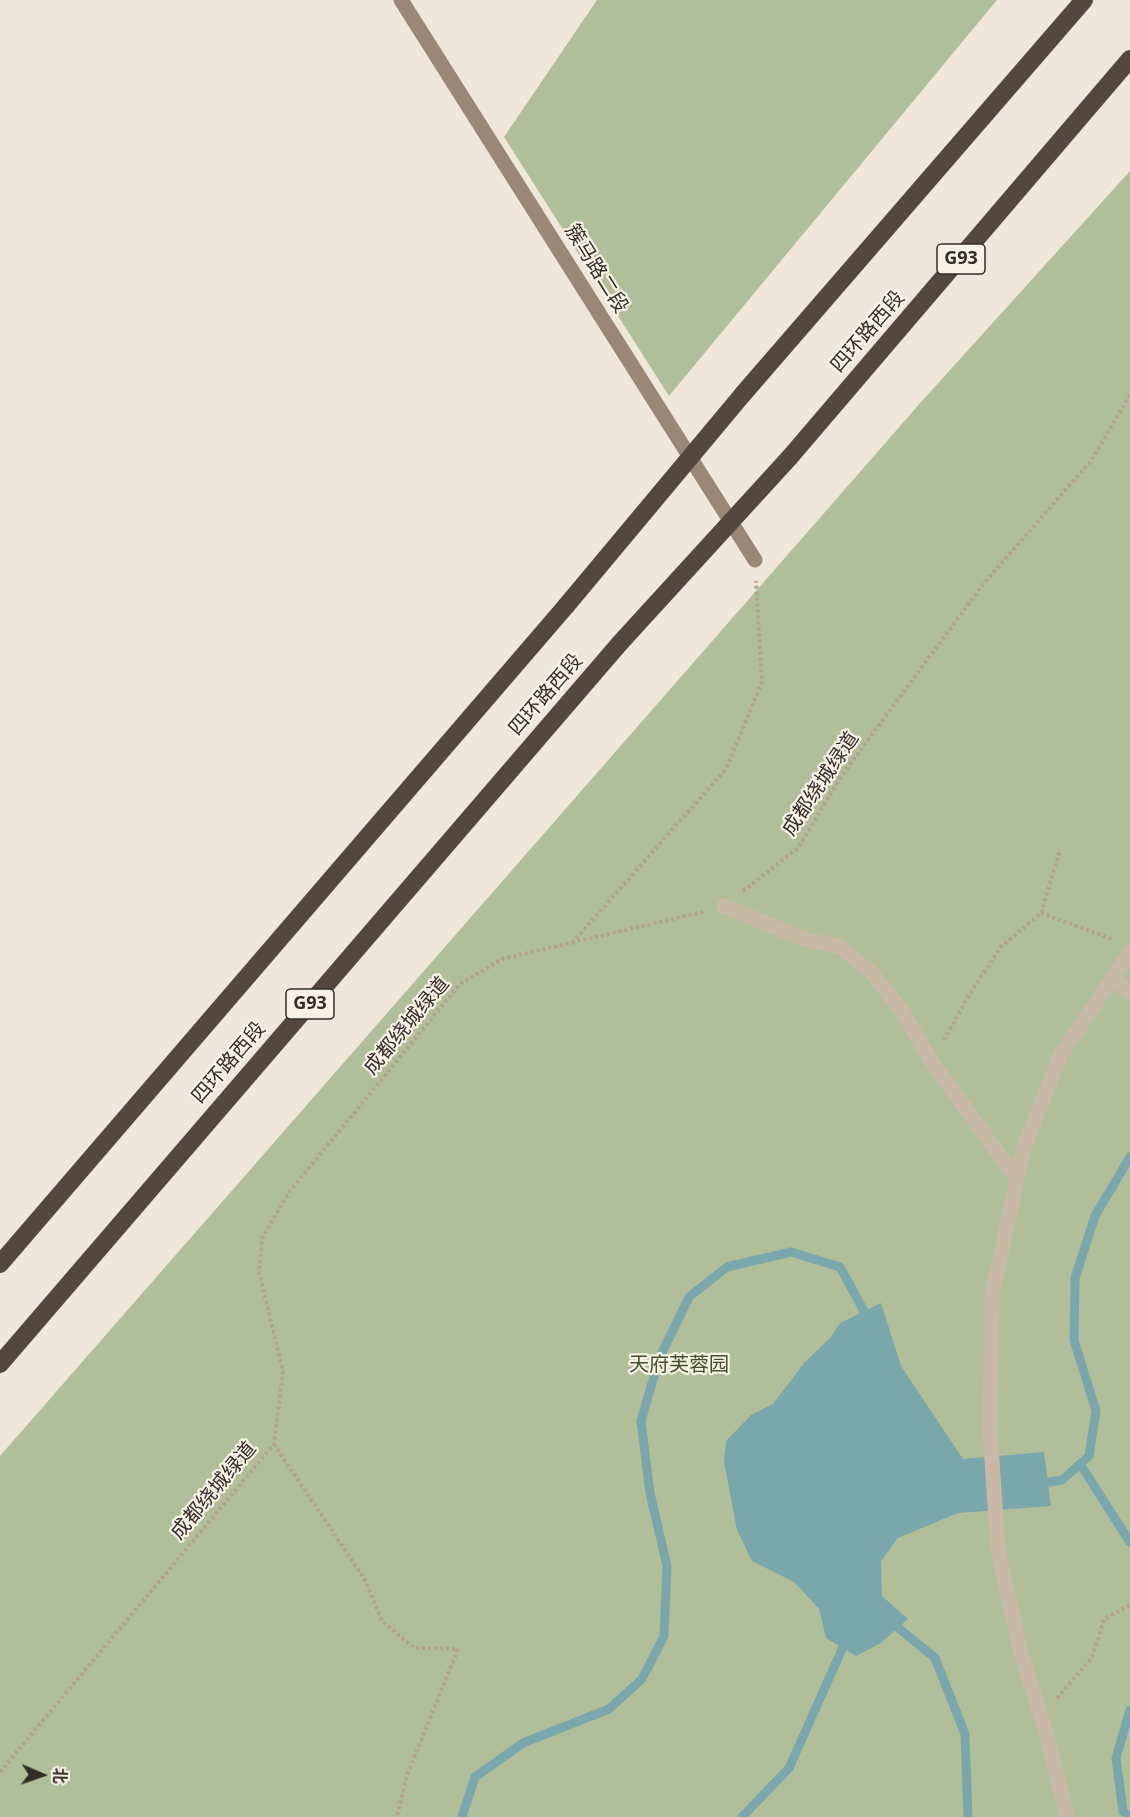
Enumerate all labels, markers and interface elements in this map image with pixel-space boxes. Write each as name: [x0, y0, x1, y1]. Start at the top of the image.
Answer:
street label: 簇马路二段: [559, 220, 633, 318]
road number: G93: [937, 244, 985, 274]
street label: 四环路西段: [826, 286, 910, 378]
street label: 四环路西段: [504, 649, 588, 741]
street label: 成都绕城绿道: [778, 728, 864, 840]
street label: 成都绕城绿道: [359, 972, 455, 1080]
road number: G93: [286, 989, 334, 1019]
street label: 四环路西段: [187, 1017, 271, 1109]
park label: 天府芙蓉园: [629, 1353, 729, 1377]
street label: 成都绕城绿道: [166, 1437, 262, 1545]
north arrow: [12, 1745, 72, 1805]
text: 北: [49, 1767, 71, 1784]

